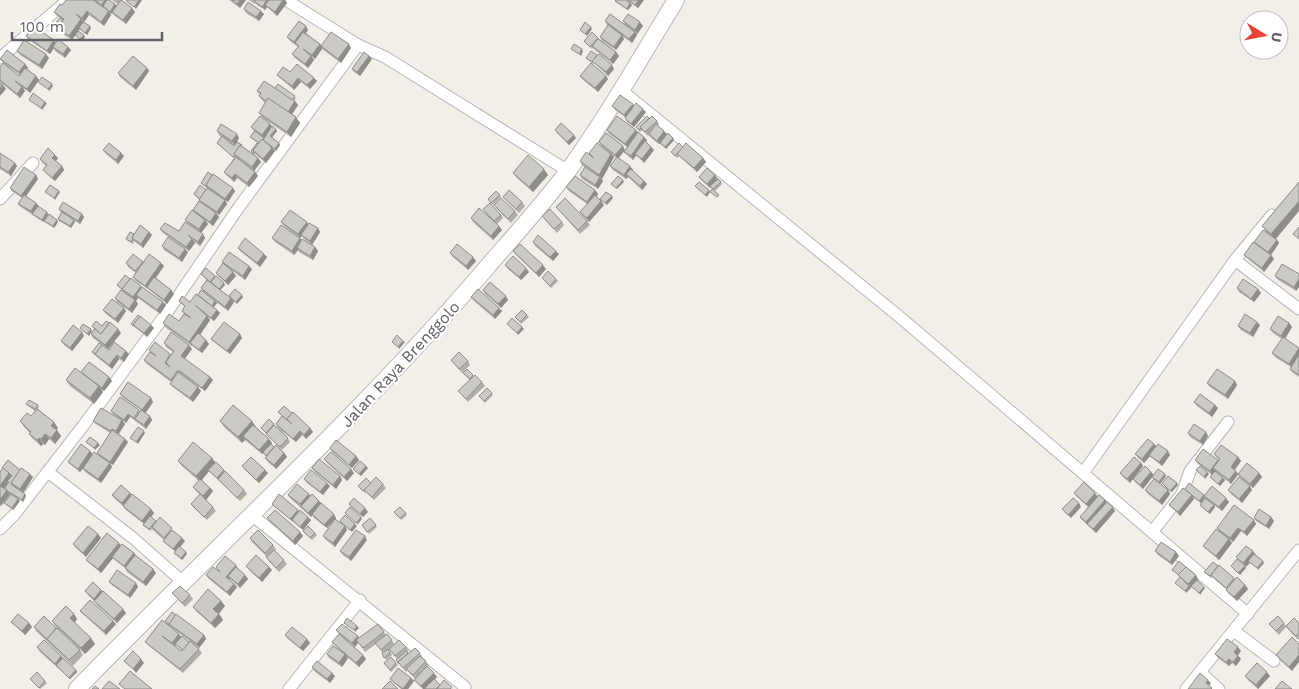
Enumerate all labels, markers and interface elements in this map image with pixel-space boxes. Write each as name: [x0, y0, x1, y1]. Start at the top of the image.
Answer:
scale bar: [12, 10, 162, 42]
north arrow: [1239, 10, 1289, 60]
text: 100 m: [20, 18, 64, 36]
text: U: [1268, 31, 1286, 44]
street label: Jalan Raya Brenggolo: [337, 297, 464, 431]

